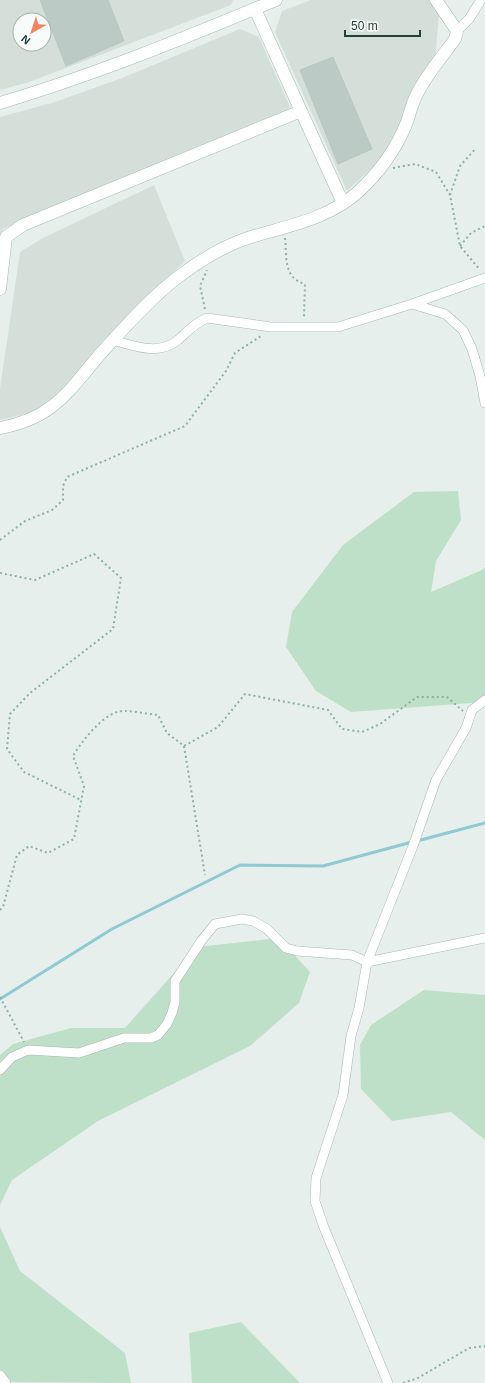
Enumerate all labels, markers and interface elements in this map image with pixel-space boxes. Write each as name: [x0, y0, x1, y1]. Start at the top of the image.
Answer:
north arrow: [12, 12, 52, 52]
scale bar: [345, 12, 420, 38]
text: 50 m: [351, 19, 378, 33]
text: N: [19, 33, 33, 47]

